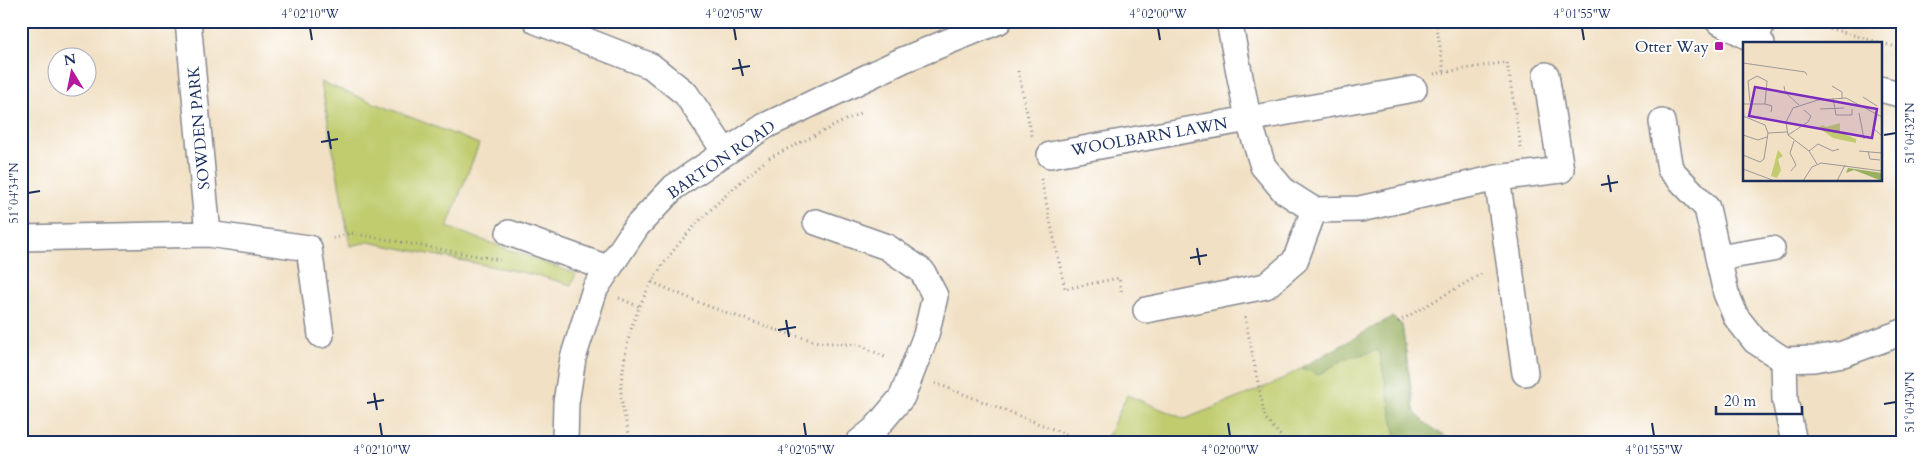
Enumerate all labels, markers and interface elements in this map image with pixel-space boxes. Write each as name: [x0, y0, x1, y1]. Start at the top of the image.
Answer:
text: 4°02'10"W: [281, 6, 340, 22]
text: 4°02'05"W: [705, 6, 764, 22]
text: 4°02'00"W: [1129, 6, 1188, 22]
text: 4°01'55"W: [1553, 6, 1612, 22]
place label: Otter Way: [1635, 36, 1710, 58]
marker: Otter Way: [1713, 40, 1725, 52]
inset map: [1743, 42, 1882, 181]
north arrow: [48, 48, 98, 98]
text: N: [62, 49, 77, 70]
street label: SOWDEN PARK: [183, 65, 215, 191]
text: 51°04'32"N: [1902, 102, 1918, 163]
street label: WOOLBARN LAWN: [1068, 112, 1230, 162]
street label: BARTON ROAD: [663, 115, 780, 204]
text: 51°04'34"N: [6, 162, 22, 223]
text: 51°04'30"N: [1902, 371, 1918, 432]
scale bar: [1716, 383, 1803, 415]
text: 20 m: [1724, 391, 1756, 411]
text: 4°02'10"W: [353, 442, 412, 458]
text: 4°02'05"W: [777, 442, 836, 458]
text: 4°02'00"W: [1201, 442, 1260, 458]
text: 4°01'55"W: [1625, 442, 1684, 458]

